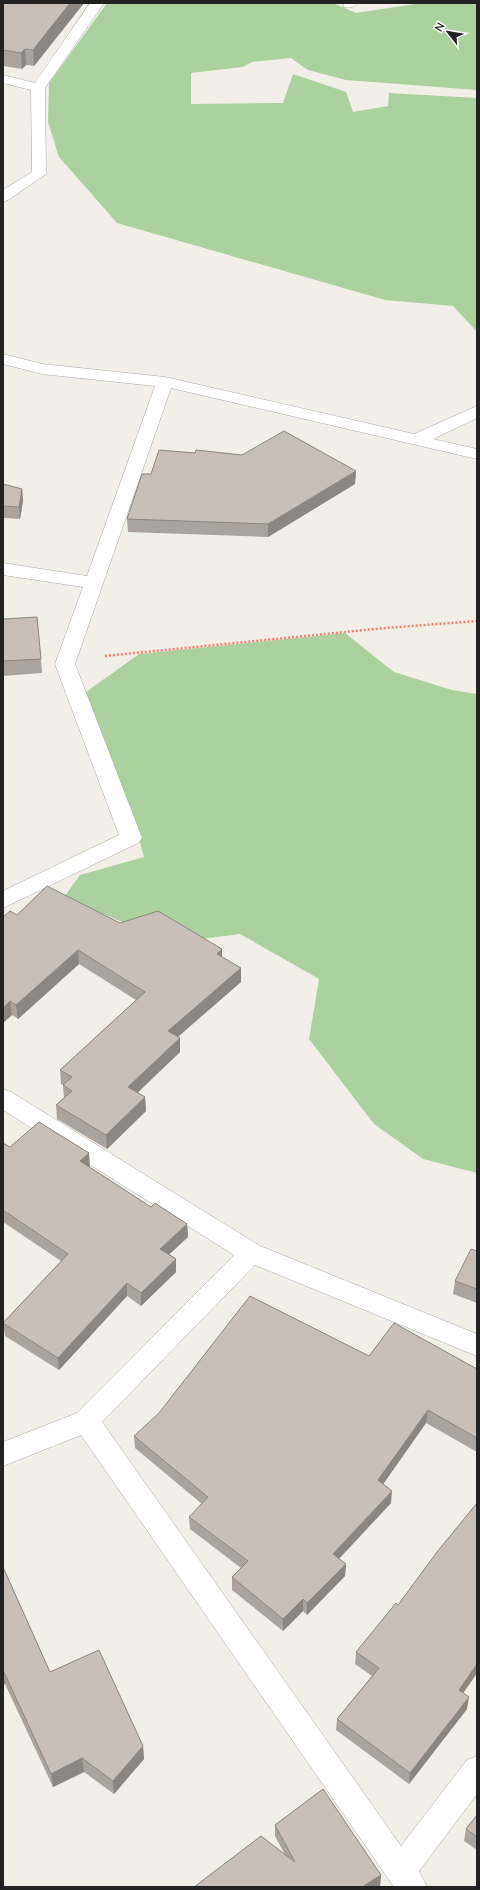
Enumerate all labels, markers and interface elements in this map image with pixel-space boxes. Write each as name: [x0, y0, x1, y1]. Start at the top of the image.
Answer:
north arrow: [428, 12, 468, 52]
text: N: [431, 20, 448, 34]

